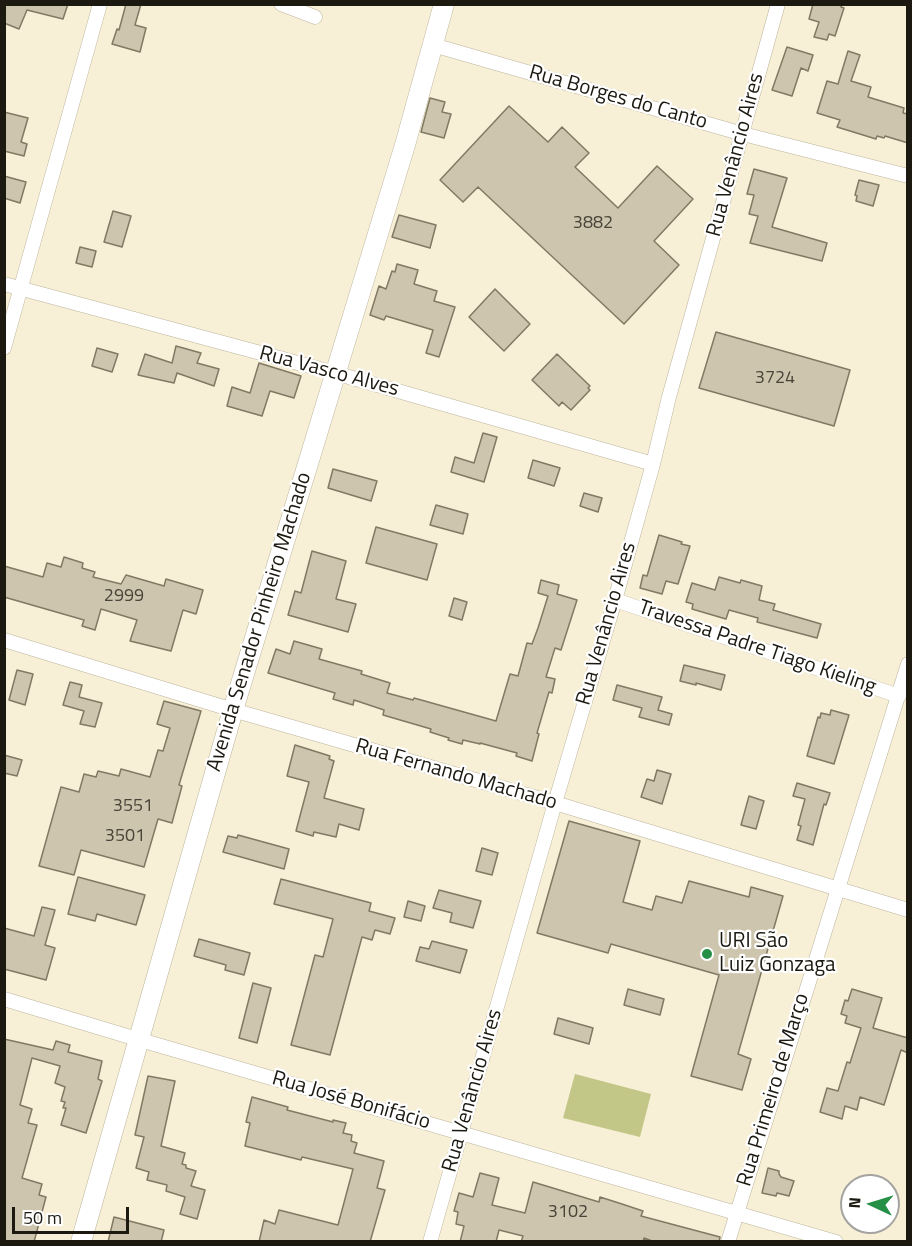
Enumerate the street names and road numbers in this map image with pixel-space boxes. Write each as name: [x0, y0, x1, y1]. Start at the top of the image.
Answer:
street label: Rua Borges do Canto: [526, 60, 710, 136]
street label: Rua Venâncio Aires: [702, 70, 770, 240]
street label: Rua Vasco Alves: [256, 341, 402, 403]
street label: Avenida Senador Pinheiro Machado: [202, 469, 318, 775]
street label: Rua Venâncio Aires: [572, 540, 642, 708]
street label: Travessa Padre Tiago Kieling: [635, 595, 879, 701]
street label: Rua Fernando Machado: [352, 734, 560, 816]
street label: Rua Primeiro de Março: [733, 990, 815, 1190]
street label: Rua Venâncio Aires: [438, 1007, 508, 1175]
street label: Rua José Bonifácio: [269, 1066, 433, 1136]

